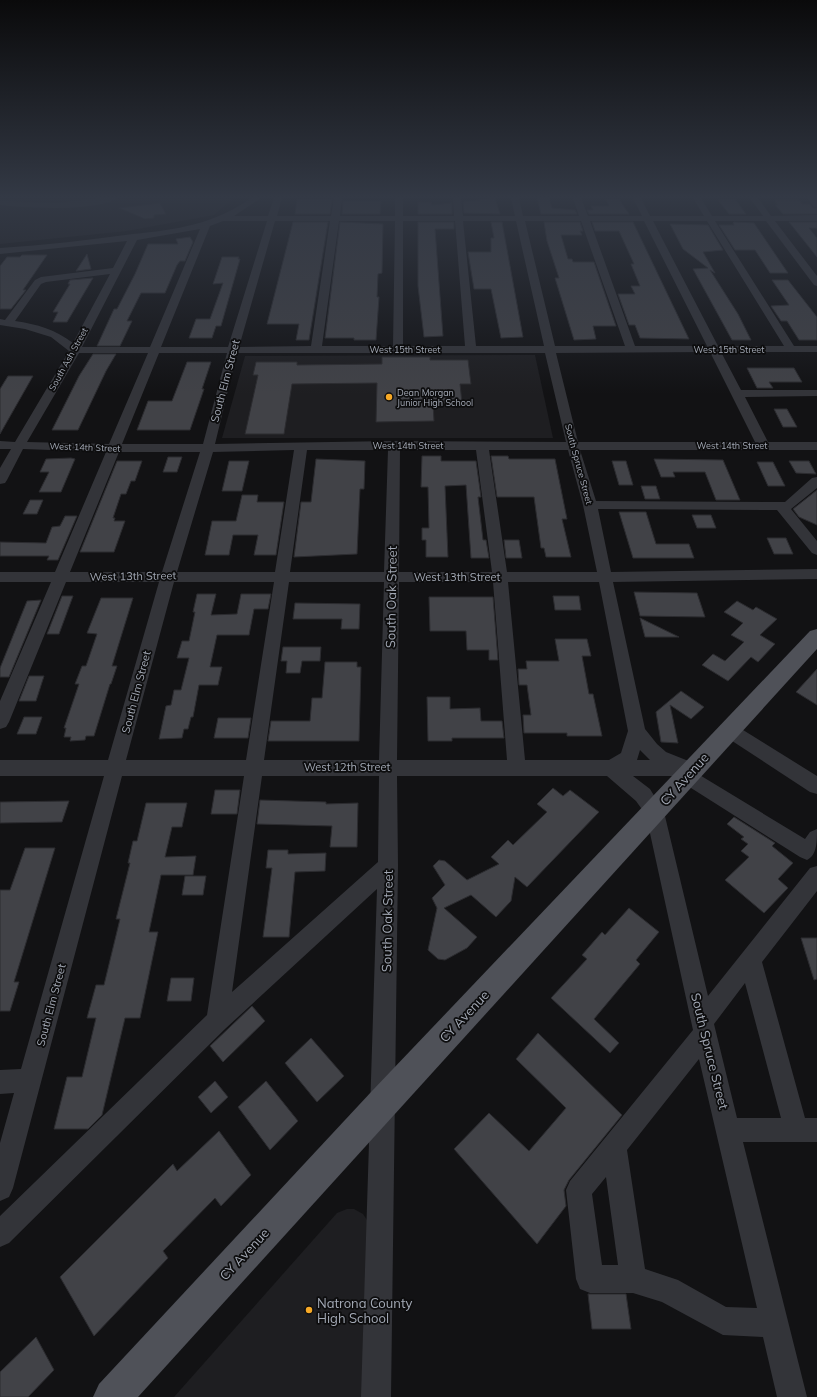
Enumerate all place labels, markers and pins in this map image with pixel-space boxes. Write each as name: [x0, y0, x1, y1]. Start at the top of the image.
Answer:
place label: Dean Morgan Junior High School: [397, 387, 473, 408]
marker: Dean Morgan Junior High School: [384, 392, 394, 402]
place label: Natrona County High School: [317, 1295, 413, 1326]
marker: Natrona County High School: [304, 1305, 314, 1315]

